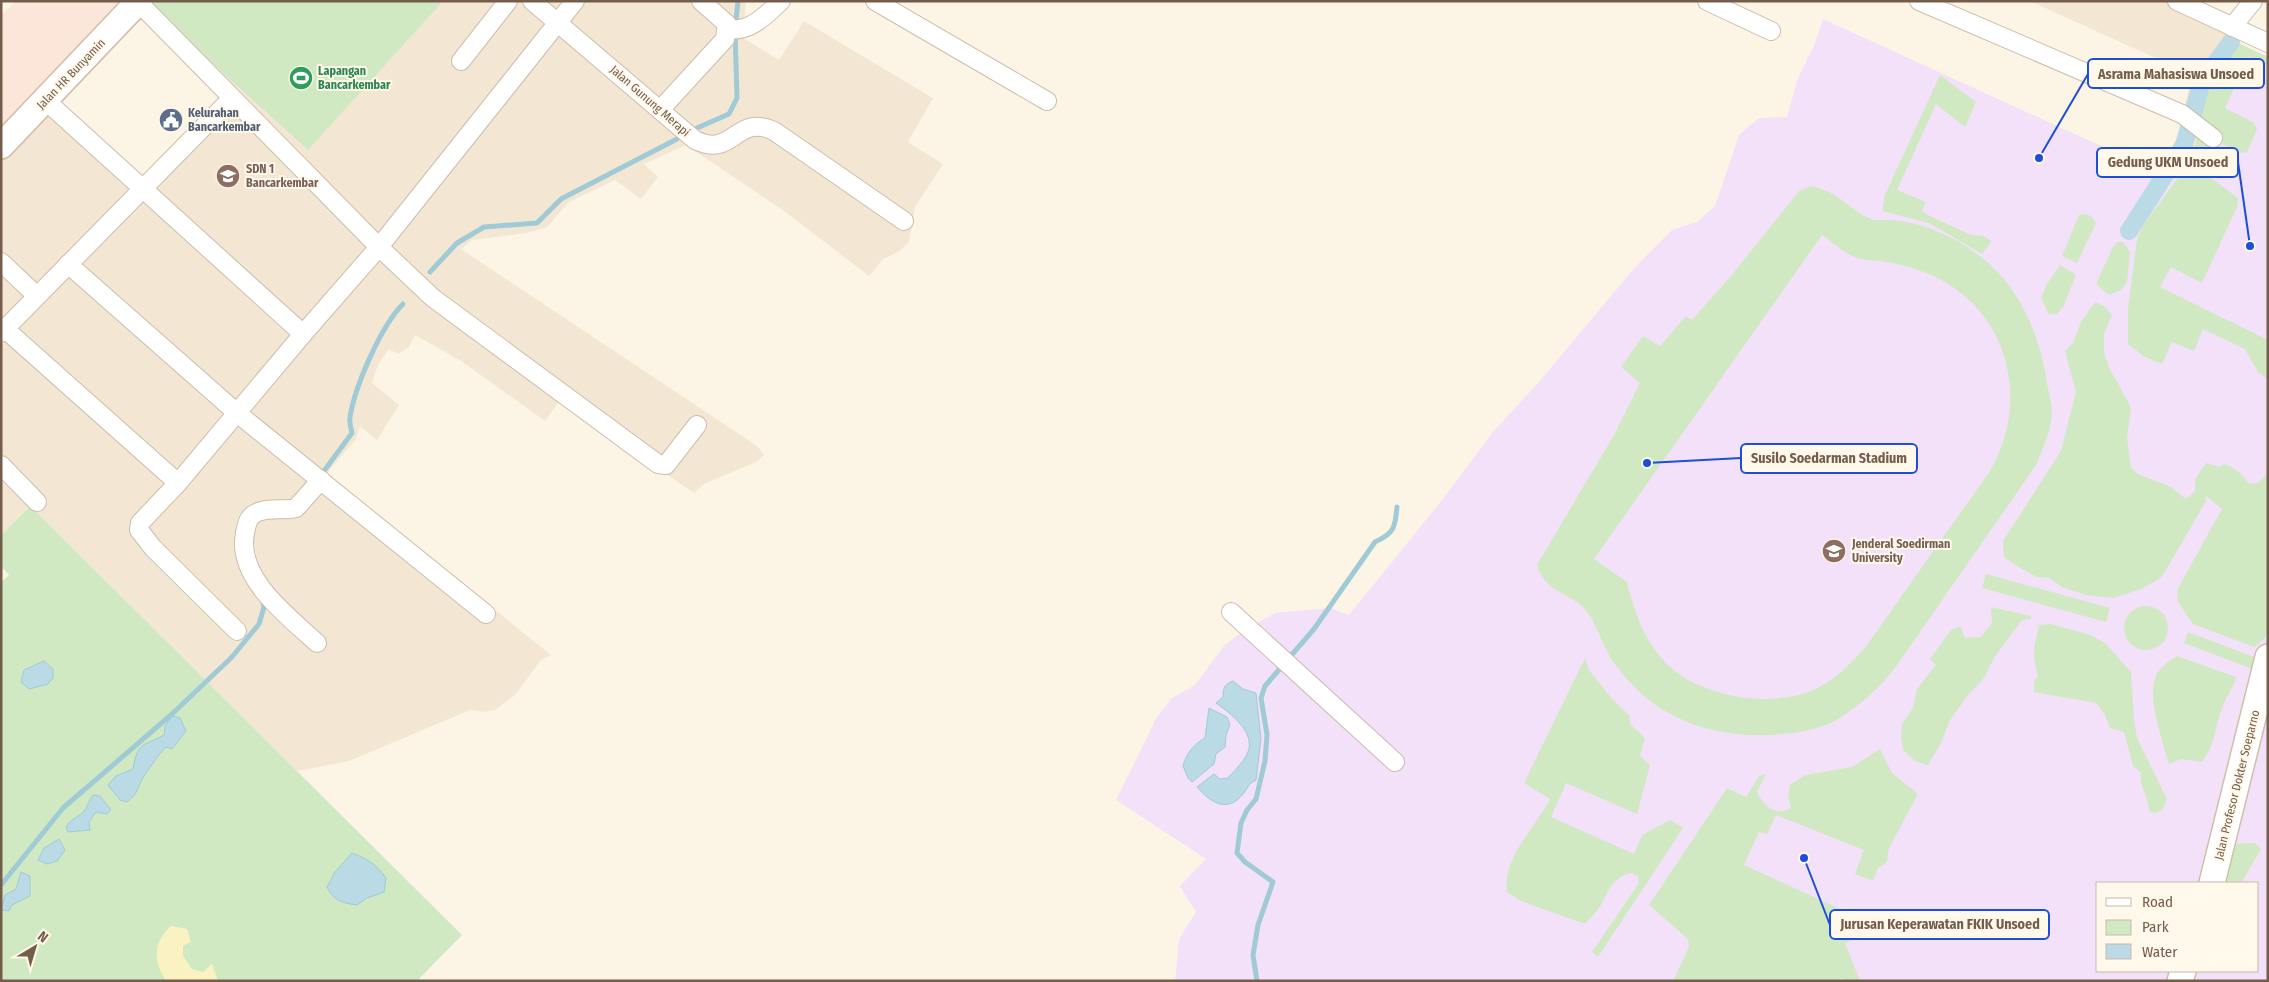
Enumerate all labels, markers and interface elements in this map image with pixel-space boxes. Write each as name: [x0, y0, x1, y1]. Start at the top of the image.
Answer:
street label: Jalan HR Bunyamin: [34, 36, 108, 112]
callout: Asrama Mahasiswa Unsoed: [2088, 59, 2264, 88]
street label: Jalan Gunung Merapi: [607, 62, 693, 140]
place label: Lapangan Bancarkembar: [318, 64, 391, 92]
sports icon: Lapangan Bancarkembar: [288, 65, 314, 91]
text: Asrama Mahasiswa Unsoed: [2097, 66, 2254, 83]
place label: Kelurahan Bancarkembar: [188, 106, 261, 134]
public building icon: Kelurahan Bancarkembar: [158, 107, 184, 133]
callout: Gedung UKM Unsoed: [2097, 148, 2238, 177]
text: Gedung UKM Unsoed: [2108, 154, 2228, 171]
place label: SDN 1 Bancarkembar: [246, 162, 319, 190]
school or university icon: SDN 1 Bancarkembar: [215, 163, 241, 189]
callout: Susilo Soedarman Stadium: [1741, 444, 1917, 473]
text: Susilo Soedarman Stadium: [1751, 450, 1907, 467]
place label: Jenderal Soedirman University: [1851, 537, 1950, 565]
school or university icon: Jenderal Soedirman University: [1821, 538, 1847, 564]
street label: Jalan Profesor Dokter Soeparno: [2212, 709, 2262, 861]
legend: [2096, 882, 2259, 972]
text: Road: [2142, 893, 2173, 911]
callout: Jurusan Keperawatan FKIK Unsoed: [1830, 910, 2049, 939]
text: Jurusan Keperawatan FKIK Unsoed: [1839, 916, 2040, 933]
text: Park: [2142, 918, 2169, 936]
north arrow: [10, 922, 60, 972]
text: N: [34, 928, 51, 946]
text: Water: [2142, 943, 2178, 961]

